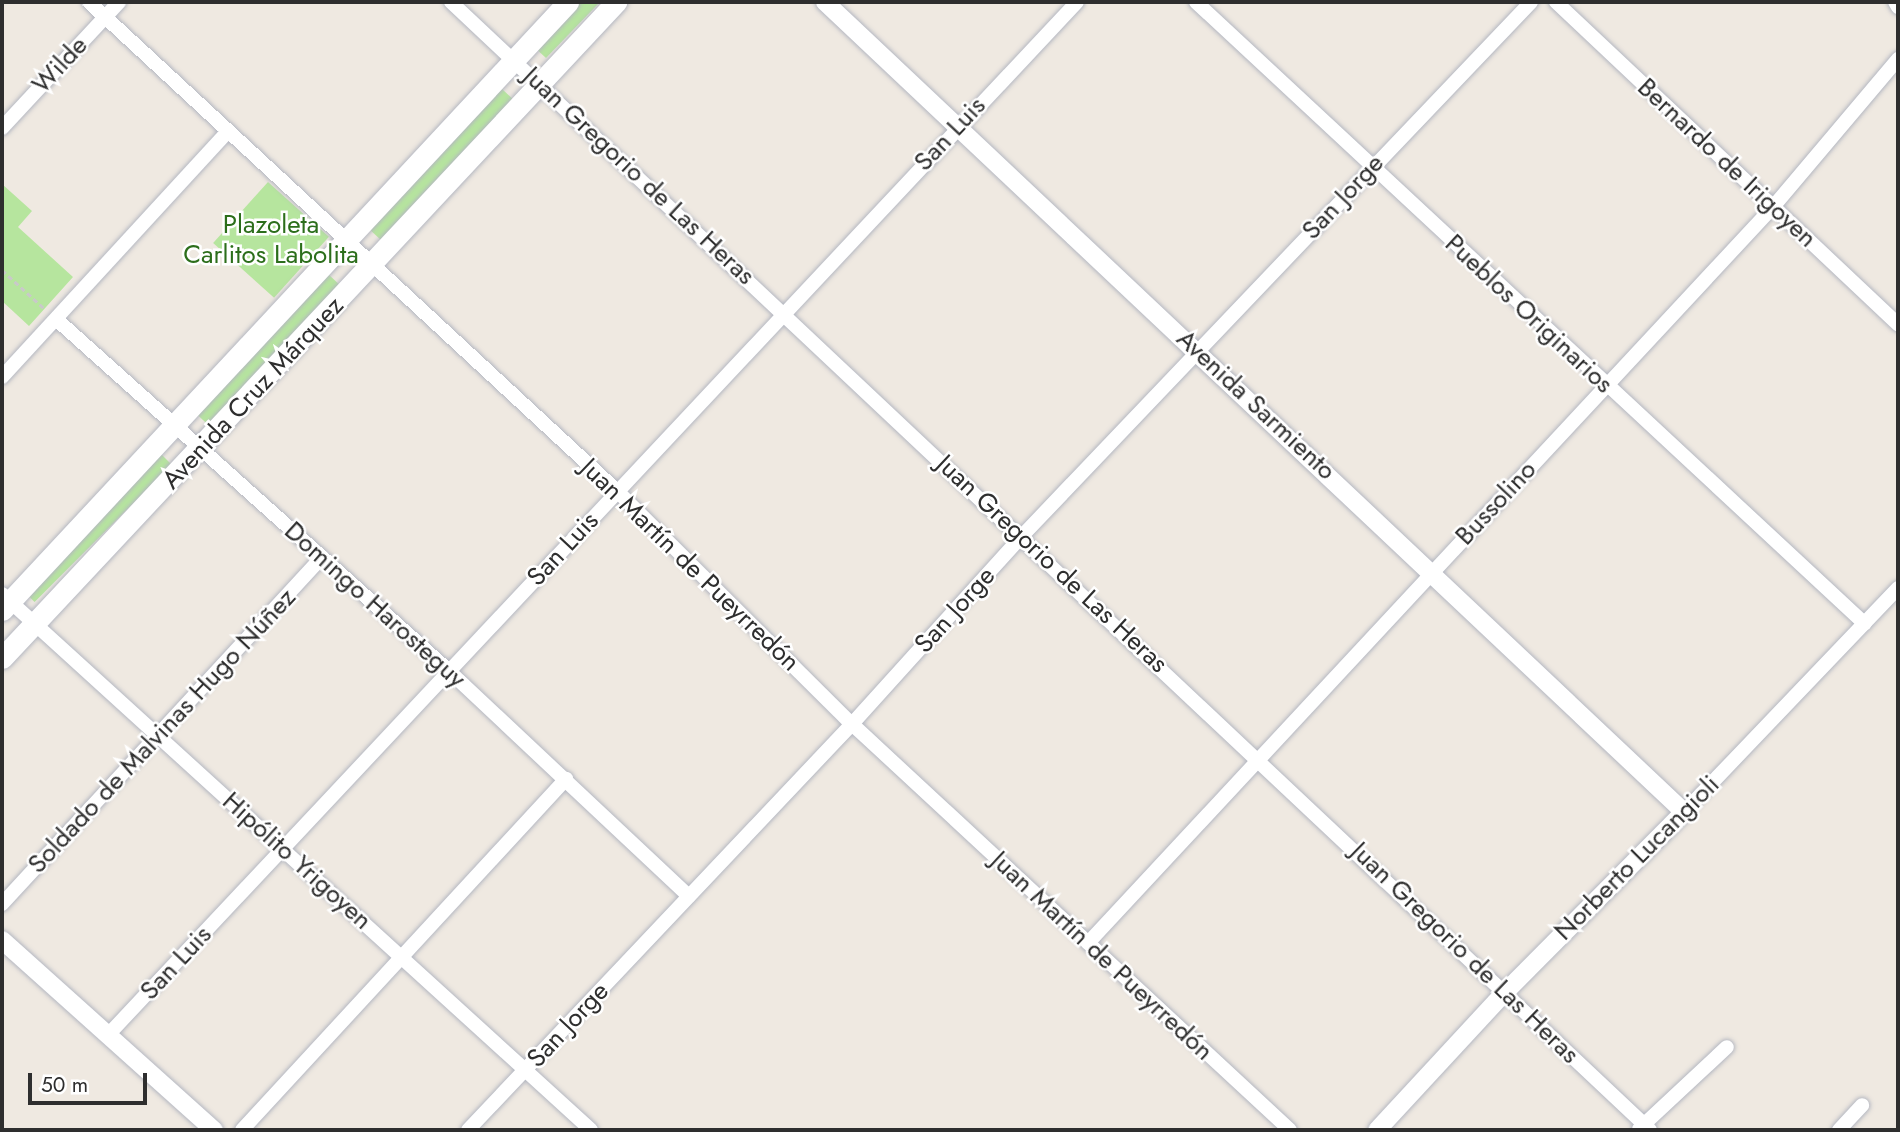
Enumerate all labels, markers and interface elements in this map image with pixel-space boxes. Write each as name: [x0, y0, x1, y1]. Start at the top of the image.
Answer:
street label: Wilde: [26, 30, 94, 100]
street label: Juan Gregorio de Las Heras: [517, 61, 761, 291]
street label: Bernardo de Irigoyen: [1631, 72, 1823, 254]
street label: San Luis: [908, 90, 992, 178]
street label: San Jorge: [1296, 148, 1390, 246]
park label: Plazoleta Carlitos Labolita: [183, 209, 359, 270]
street label: Pueblos Originarios: [1439, 228, 1619, 400]
street label: Avenida Cruz Márquez: [156, 290, 350, 496]
street label: Avenida Sarmiento: [1170, 323, 1342, 487]
street label: Juan Gregorio de Las Heras: [930, 449, 1174, 679]
street label: Juan Martín de Pueyrredón: [574, 452, 806, 678]
street label: Bussolino: [1449, 454, 1543, 552]
street label: San Luis: [521, 505, 605, 593]
street label: Domingo Harosteguy: [278, 515, 472, 695]
street label: San Jorge: [908, 560, 1002, 660]
street label: Soldado de Malvinas Hugo Núñez: [22, 582, 302, 880]
street label: Norberto Lucangioli: [1548, 769, 1726, 947]
street label: Hipólito Yrigoyen: [216, 786, 378, 936]
street label: Juan Gregorio de Las Heras: [1344, 836, 1586, 1070]
street label: Juan Martín de Pueyrredón: [985, 845, 1219, 1067]
street label: San Luis: [134, 919, 218, 1007]
street label: San Jorge: [521, 976, 615, 1074]
scale bar: [32, 1058, 150, 1102]
text: 50 m: [41, 1070, 88, 1100]

